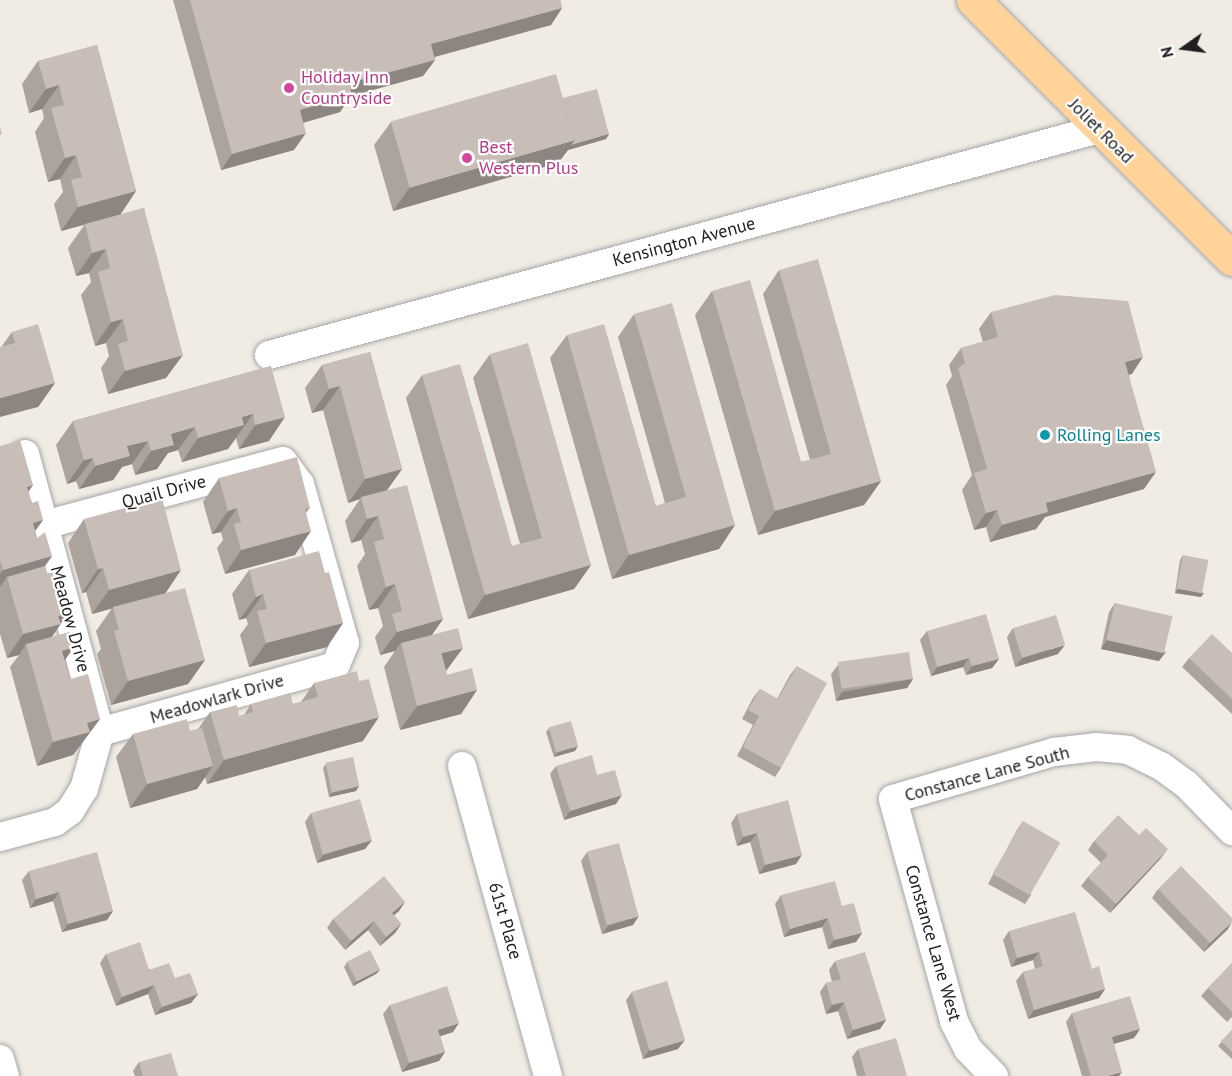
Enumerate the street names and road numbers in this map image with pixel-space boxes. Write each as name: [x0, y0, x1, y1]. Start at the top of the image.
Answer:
street label: Joliet Road: [1064, 94, 1138, 168]
street label: Kensington Avenue: [610, 212, 758, 272]
street label: Quail Drive: [120, 470, 208, 514]
street label: Meadow Drive: [45, 563, 95, 675]
street label: Meadowlark Drive: [147, 669, 287, 729]
street label: Constance Lane South: [902, 742, 1072, 806]
street label: Constance Lane West: [900, 862, 966, 1024]
street label: 61st Place: [484, 880, 526, 962]

